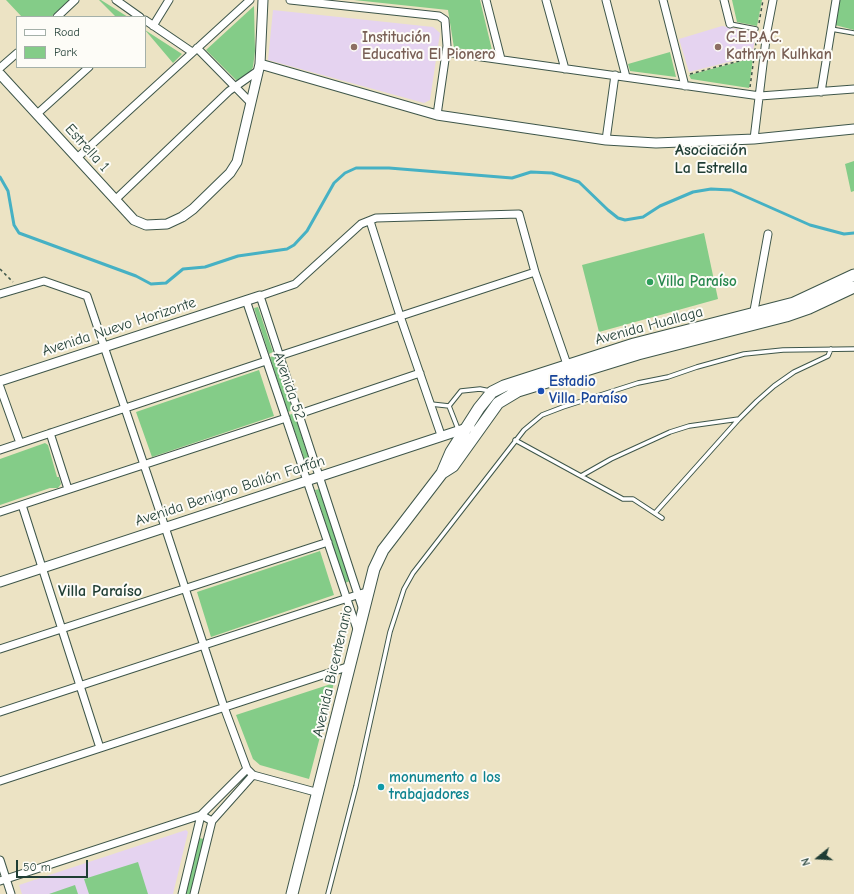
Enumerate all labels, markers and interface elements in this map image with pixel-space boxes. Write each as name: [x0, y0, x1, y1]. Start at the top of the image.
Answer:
legend: [16, 16, 146, 68]
text: Road: [54, 25, 80, 39]
place label: Institución Educativa El Pionero: [362, 29, 495, 64]
place label: C.E.P.A.C. Kathryn Kulhkan: [726, 29, 832, 64]
marker: Institución Educativa El Pionero: [349, 42, 359, 52]
marker: C.E.P.A.C. Kathryn Kulhkan: [713, 42, 723, 52]
text: Park: [54, 45, 77, 59]
street label: Estrella 1: [61, 120, 113, 176]
district label: Asociación La Estrella: [674, 140, 748, 178]
place label: Villa Paraíso: [658, 273, 737, 291]
marker: Villa Paraíso: [645, 277, 655, 287]
street label: Avenida Nuevo Horizonte: [40, 294, 198, 360]
street label: Avenida Huallaga: [593, 303, 705, 349]
street label: Avenida 52: [269, 350, 309, 422]
place label: Estadio Villa Paraíso: [549, 373, 628, 408]
marker: Estadio Villa Paraíso: [536, 386, 546, 396]
street label: Avenida Benigno Ballón Farfán: [133, 452, 327, 530]
district label: Villa Paraíso: [58, 581, 142, 601]
street label: Avenida Bicentenario: [309, 603, 357, 739]
place label: monumento a los trabajadores: [389, 769, 500, 804]
marker: monumento a los trabajadores: [376, 782, 386, 792]
north arrow: [798, 838, 838, 878]
scale bar: [18, 852, 90, 878]
text: N: [799, 856, 813, 867]
text: 50 m: [23, 860, 51, 874]

